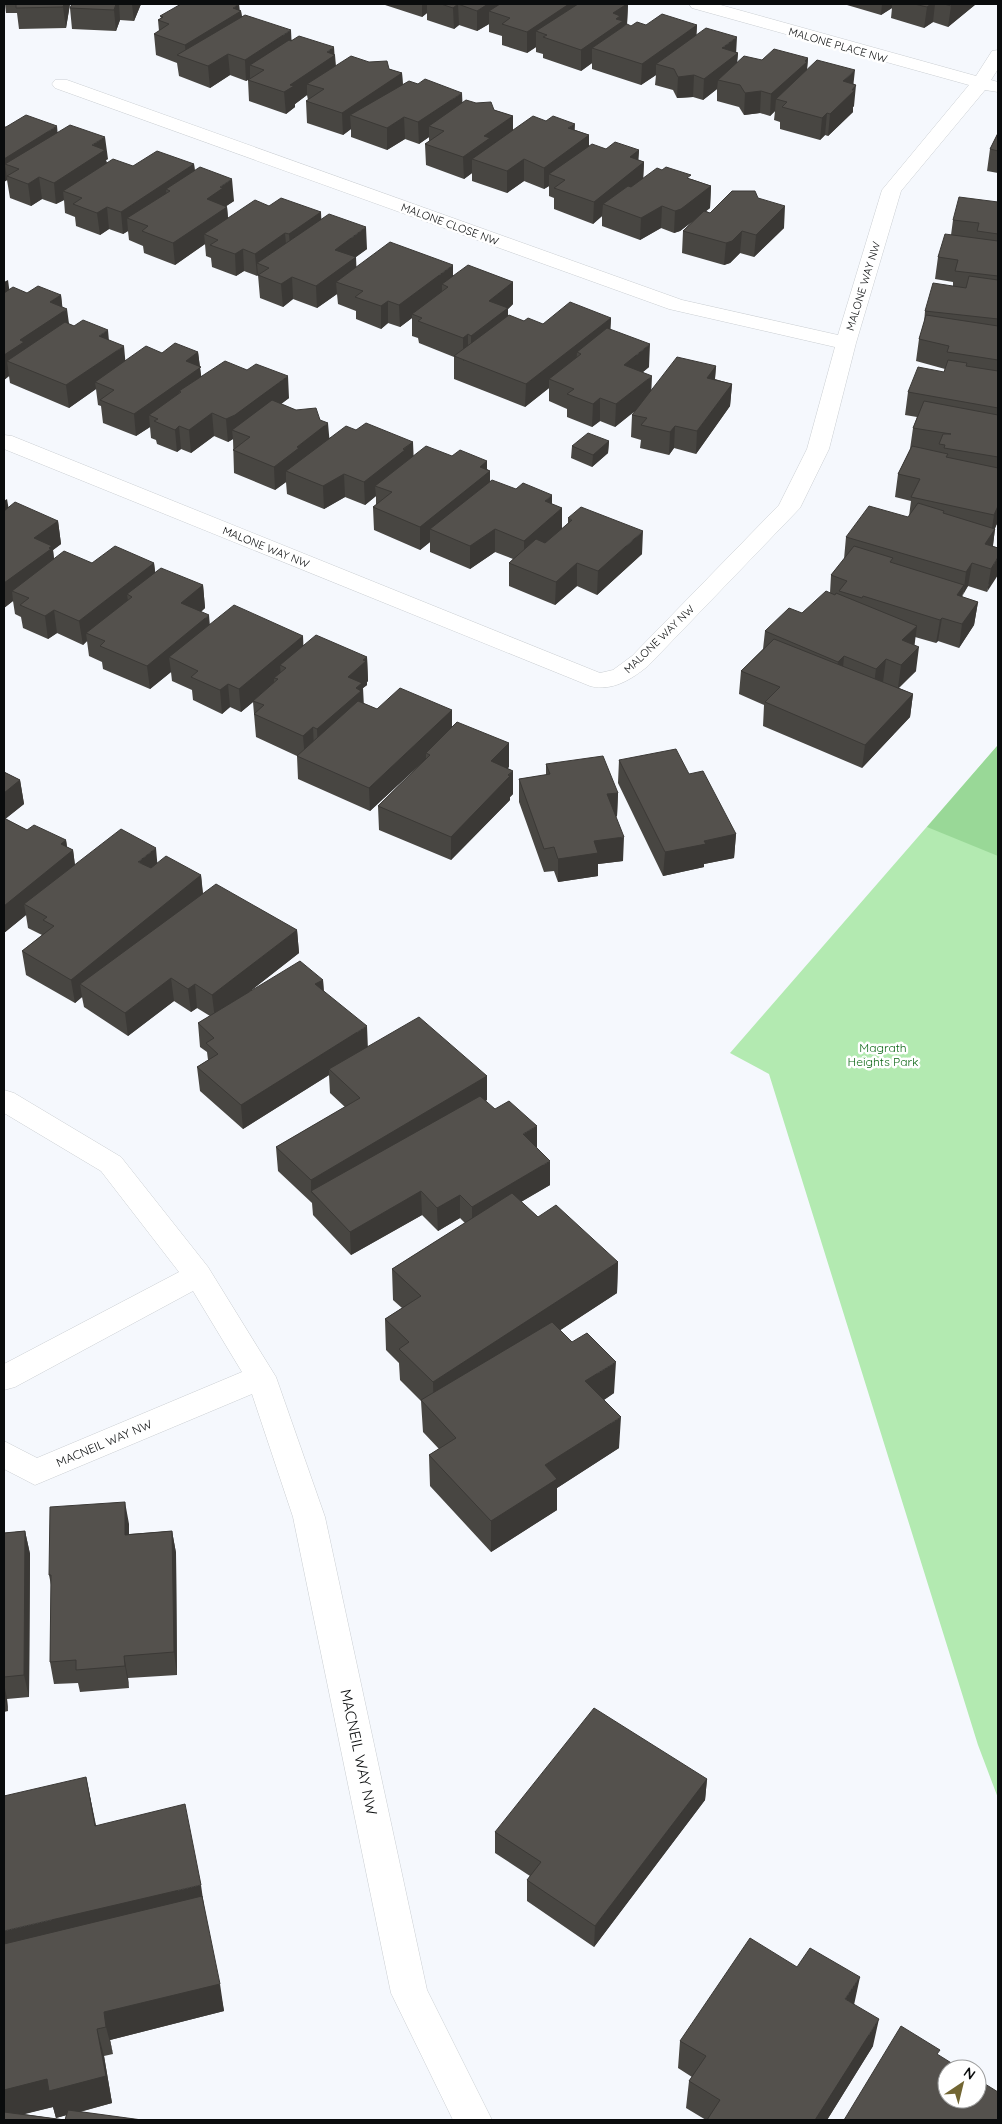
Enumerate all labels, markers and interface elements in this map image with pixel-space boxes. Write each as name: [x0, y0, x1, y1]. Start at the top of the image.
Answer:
street label: MALONE PLACE NW: [787, 24, 889, 66]
street label: MALONE CLOSE NW: [399, 200, 501, 248]
street label: MALONE WAY NW: [843, 239, 883, 332]
street label: MALONE WAY NW: [221, 523, 312, 571]
street label: MALONE WAY NW: [621, 602, 697, 676]
park label: Magrath Heights Park: [848, 1040, 918, 1069]
street label: MACNEIL WAY NW: [54, 1416, 155, 1470]
street label: MACNEIL WAY NW: [336, 1687, 382, 1817]
north arrow: [937, 2059, 987, 2109]
text: N: [960, 2063, 979, 2084]

